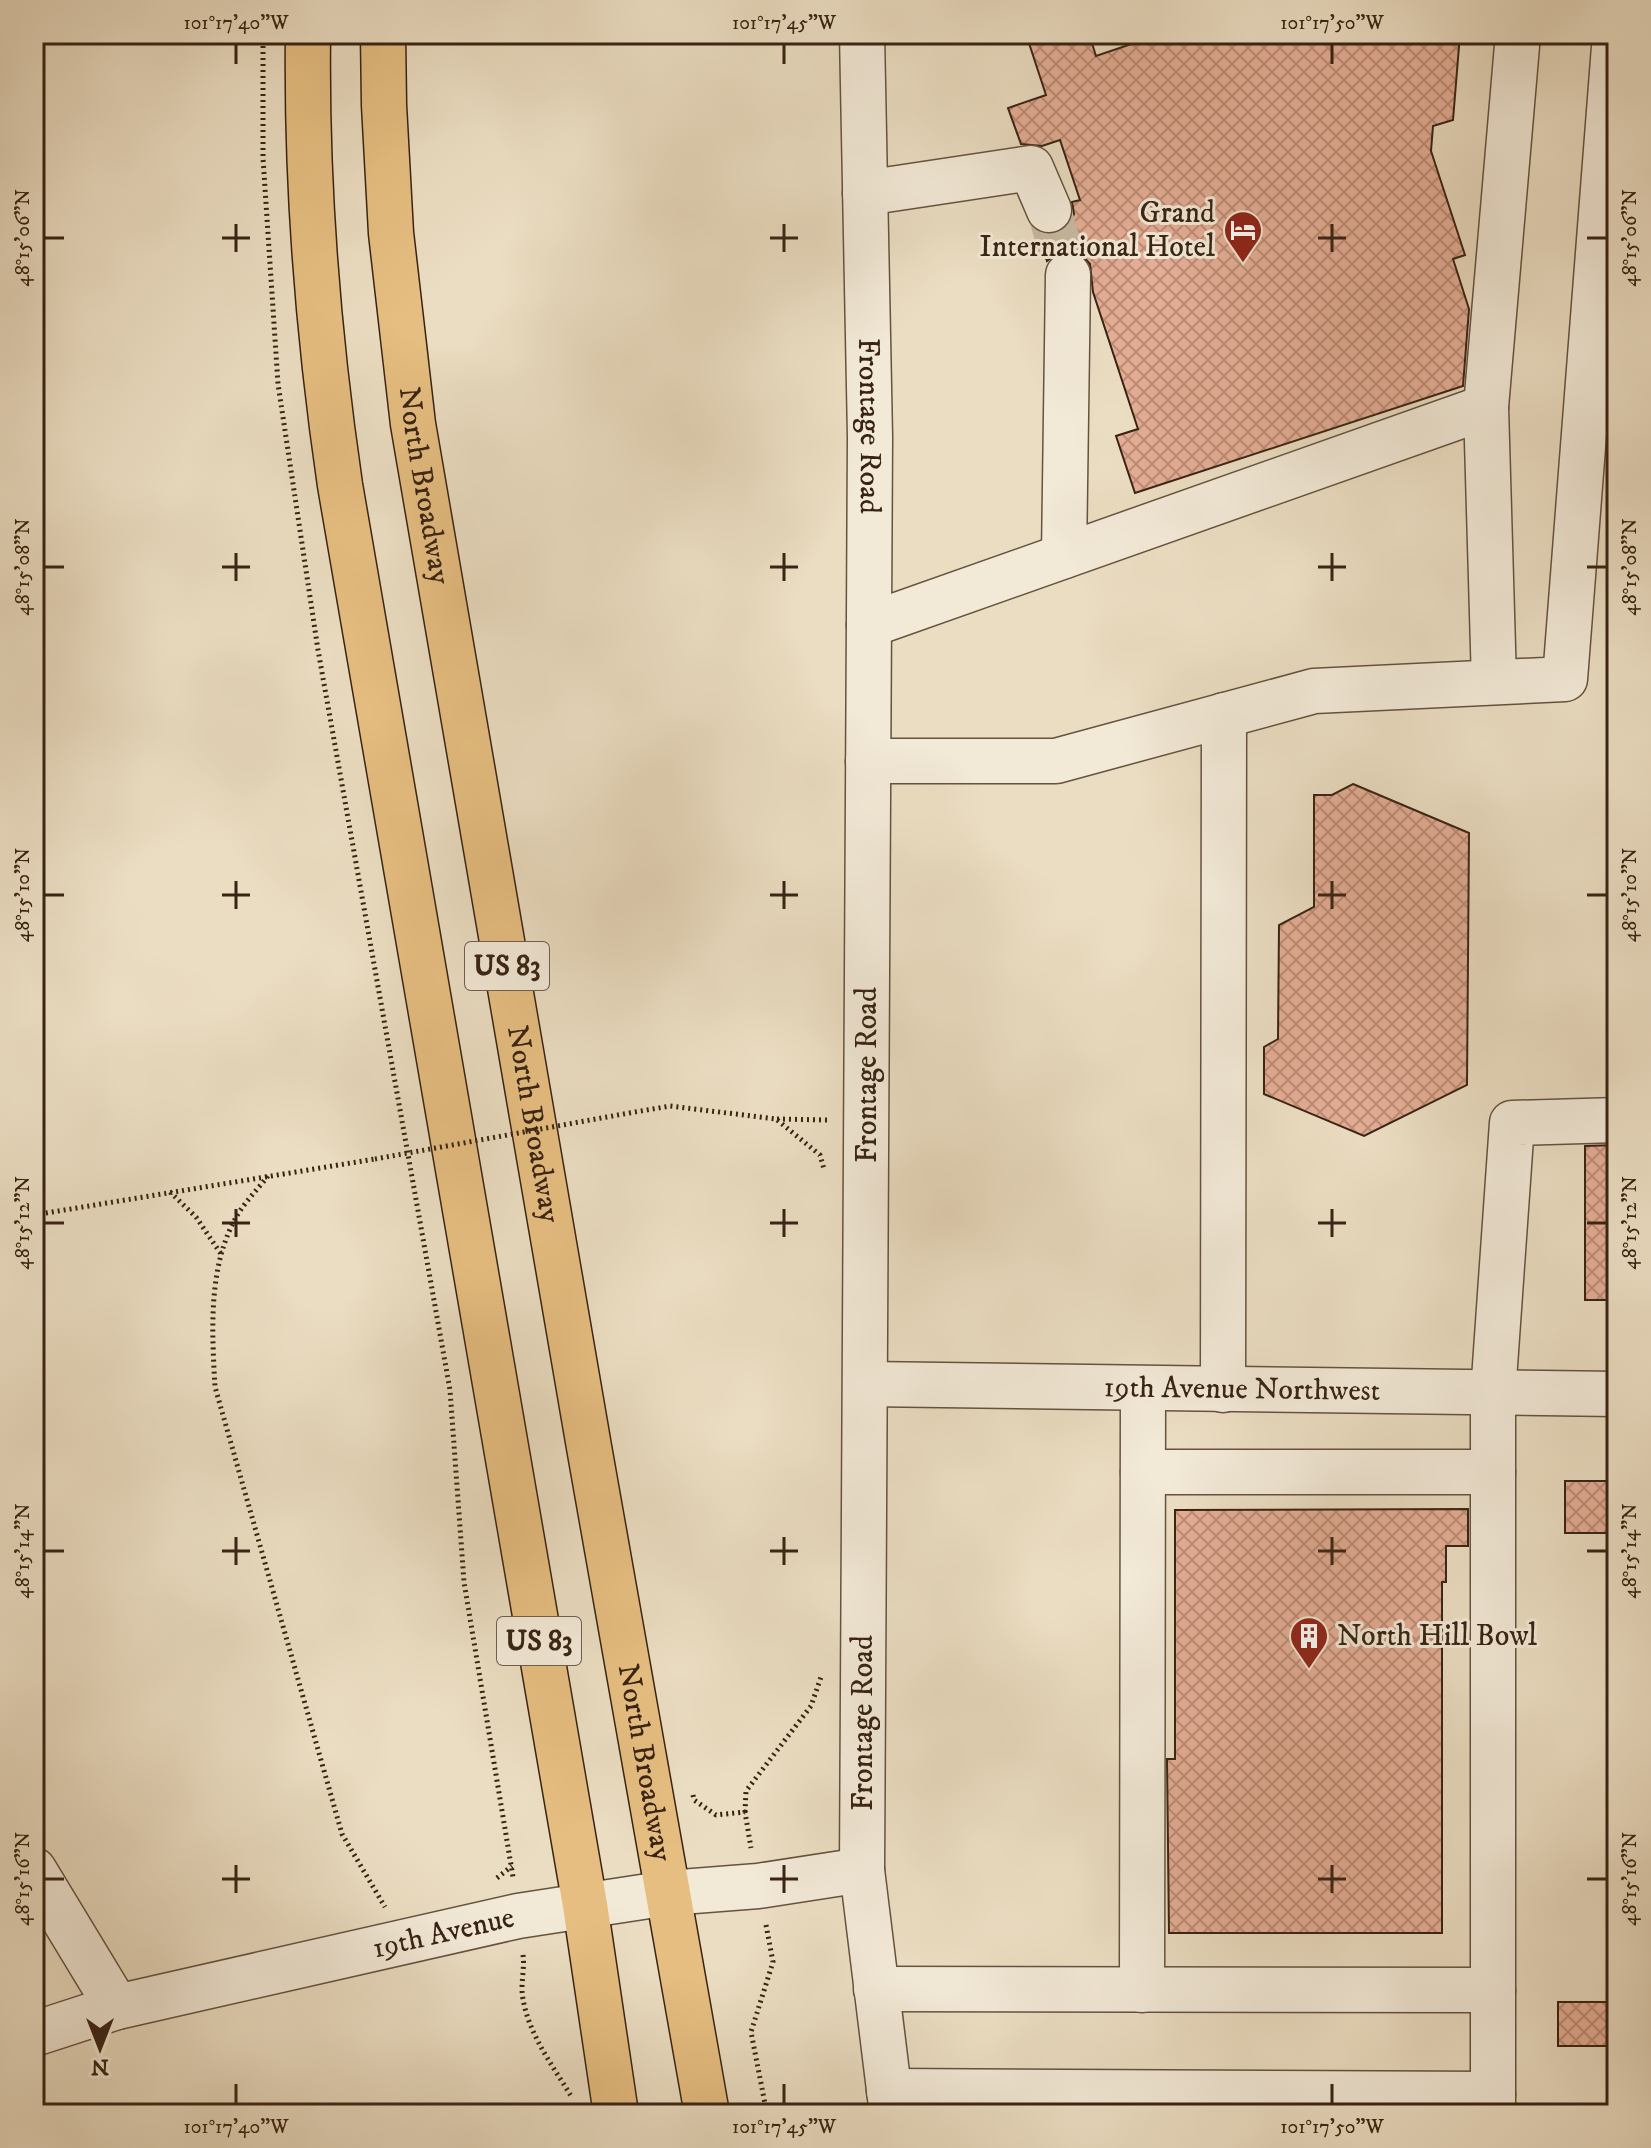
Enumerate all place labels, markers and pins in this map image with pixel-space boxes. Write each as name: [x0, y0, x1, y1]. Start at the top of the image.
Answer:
place label: Grand International Hotel: [979, 195, 1215, 266]
hotel icon: Grand International Hotel: [1222, 209, 1264, 264]
building icon: North Hill Bowl: [1288, 1615, 1330, 1670]
place label: North Hill Bowl: [1337, 1618, 1537, 1655]

